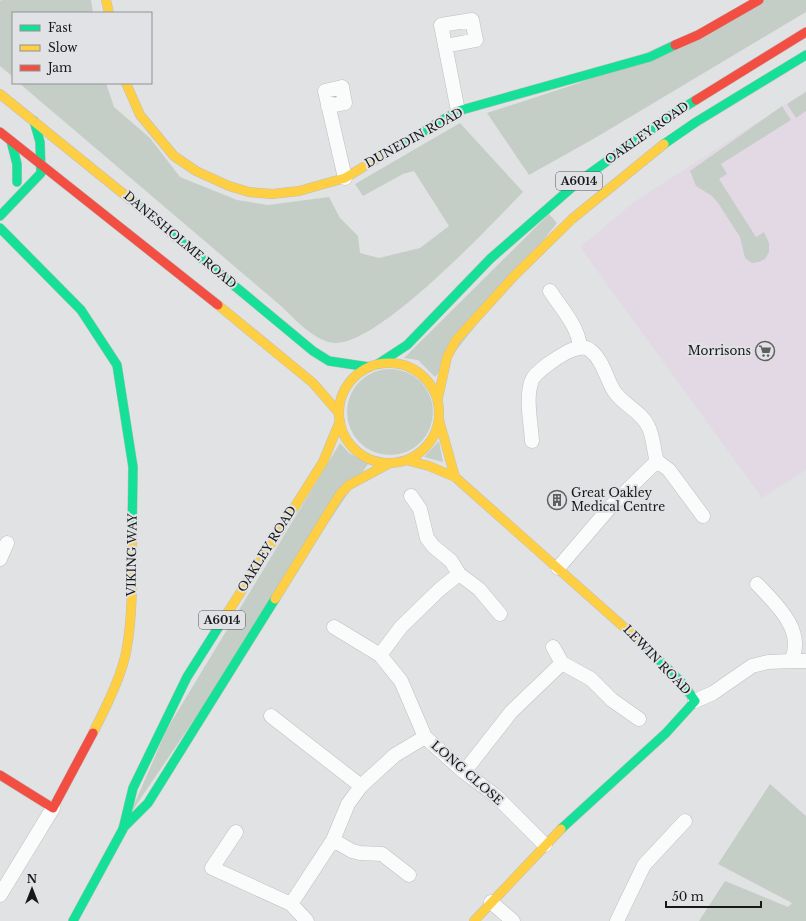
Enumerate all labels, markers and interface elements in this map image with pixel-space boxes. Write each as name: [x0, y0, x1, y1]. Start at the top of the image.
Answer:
legend: [12, 12, 152, 84]
text: Fast: [48, 20, 73, 35]
text: Slow: [48, 40, 78, 55]
text: Jam: [46, 60, 72, 75]
street label: OAKLEY ROAD: [602, 98, 692, 167]
street label: DUNEDIN ROAD: [362, 104, 466, 171]
road number: A6014: [556, 172, 602, 190]
street label: DANESHOLME ROAD: [121, 188, 240, 291]
supermarket icon: Morrisons: [754, 340, 776, 362]
place label: Morrisons: [688, 343, 751, 358]
place label: Great Oakley Medical Centre: [571, 485, 665, 514]
building icon: Great Oakley Medical Centre: [546, 489, 568, 511]
street label: OAKLEY ROAD: [234, 503, 299, 595]
street label: VIKING WAY: [123, 513, 140, 598]
road number: A6014: [199, 611, 245, 629]
street label: LEWIN ROAD: [620, 622, 694, 698]
street label: LONG CLOSE: [428, 737, 507, 808]
north arrow: [12, 869, 52, 909]
text: N: [27, 872, 38, 886]
scale bar: [666, 883, 761, 909]
text: 50 m: [672, 889, 704, 904]

